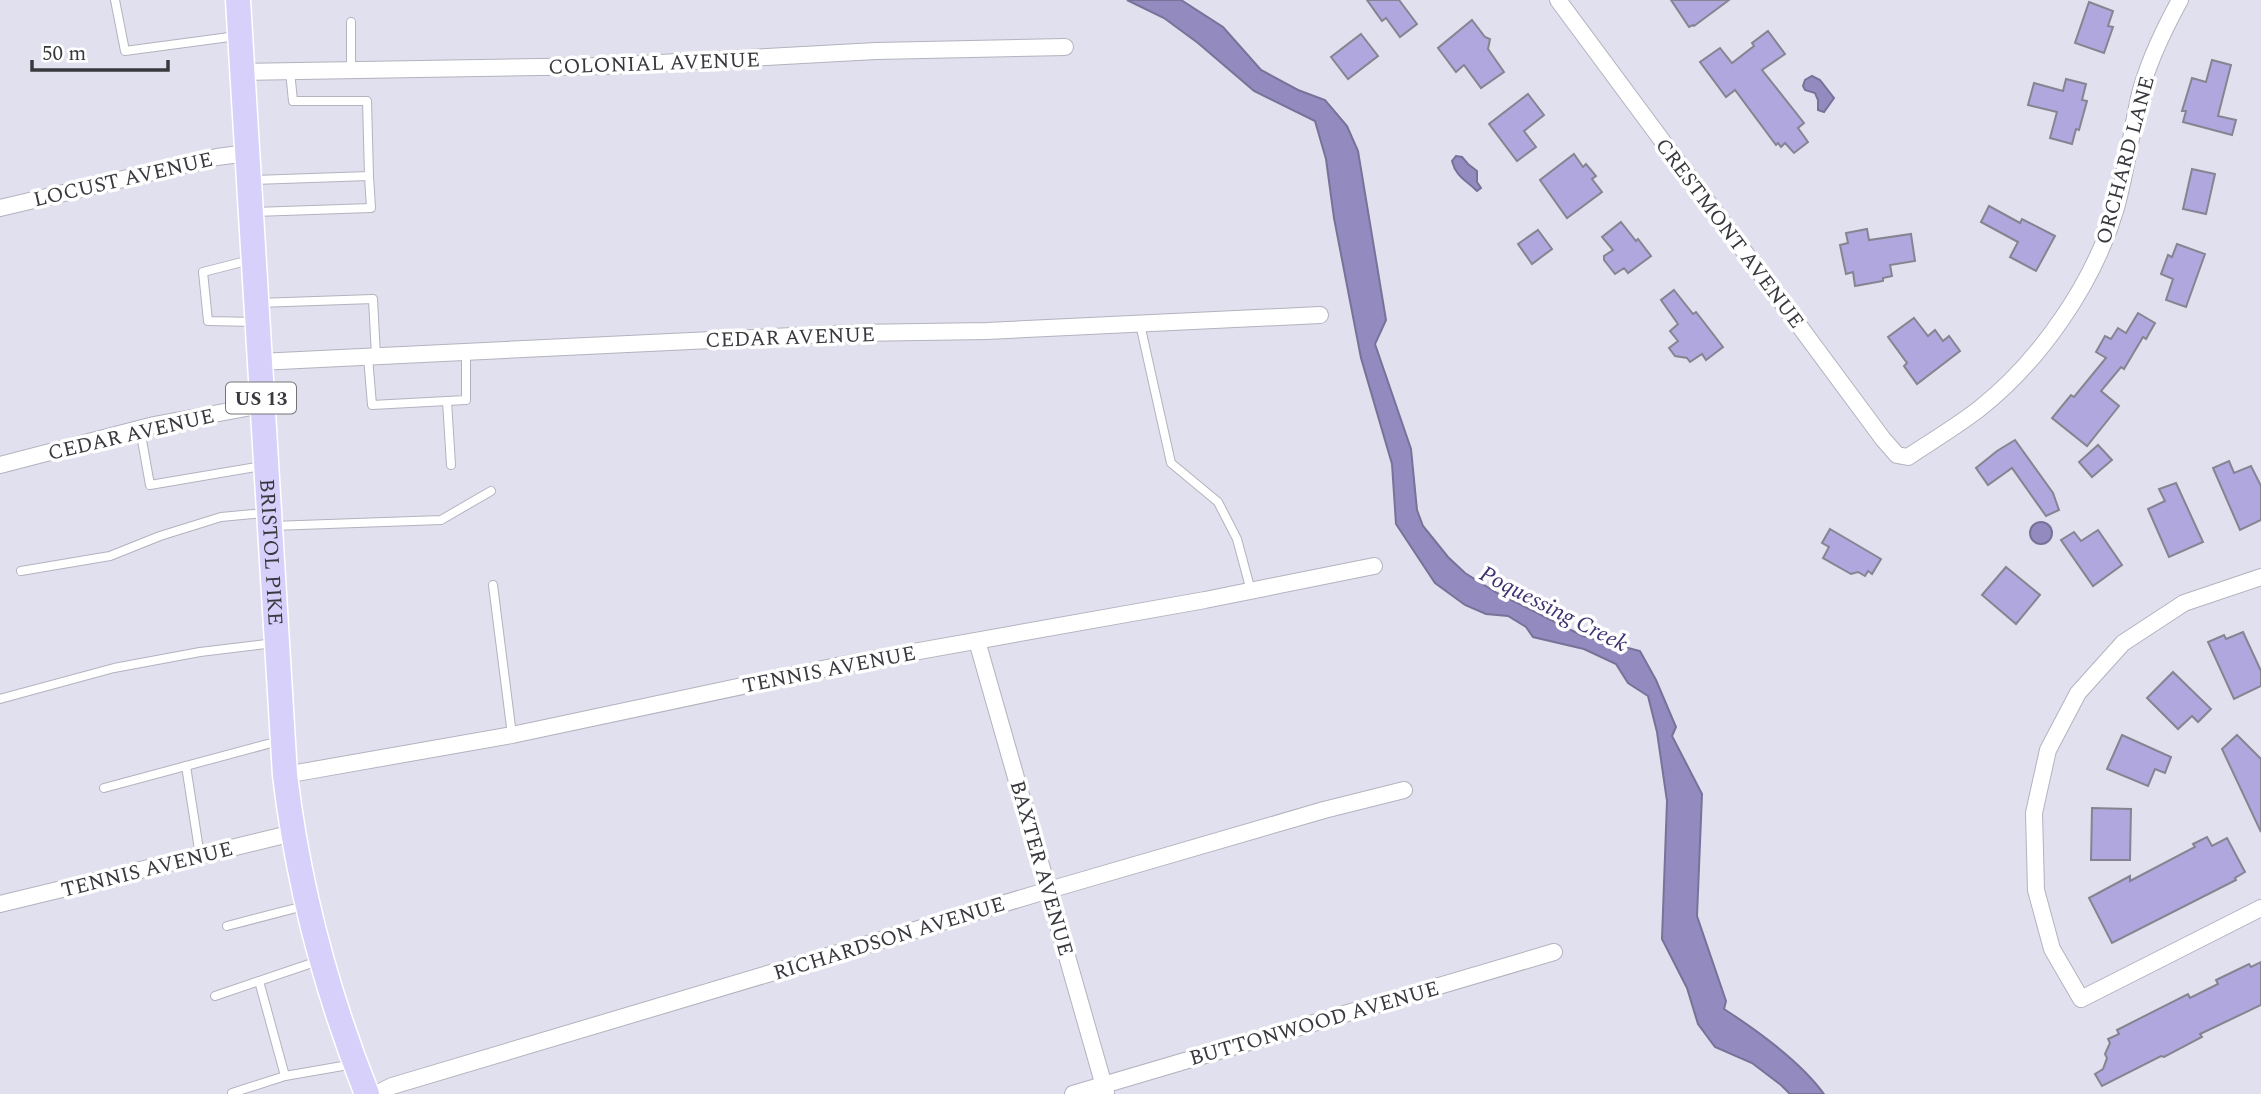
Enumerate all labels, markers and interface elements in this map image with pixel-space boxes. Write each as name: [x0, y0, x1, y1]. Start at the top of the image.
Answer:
scale bar: [32, 28, 168, 72]
text: 50 m: [42, 38, 86, 70]
street label: COLONIAL AVENUE: [548, 44, 760, 84]
street label: ORCHARD LANE: [2088, 73, 2164, 248]
street label: CRESTMONT AVENUE: [1647, 131, 1812, 336]
street label: LOCUST AVENUE: [30, 144, 216, 216]
street label: CEDAR AVENUE: [705, 319, 875, 357]
road number: US 13: [226, 382, 296, 414]
street label: CEDAR AVENUE: [45, 400, 218, 470]
street label: BRISTOL PIKE: [250, 478, 291, 626]
water label: Poquessing Creek: [1473, 557, 1634, 662]
street label: TENNIS AVENUE: [740, 637, 919, 702]
street label: BAXTER AVENUE: [1001, 777, 1081, 960]
street label: TENNIS AVENUE: [58, 833, 236, 907]
street label: RICHARDSON AVENUE: [770, 888, 1009, 989]
street label: BUTTONWOOD AVENUE: [1186, 973, 1443, 1075]

